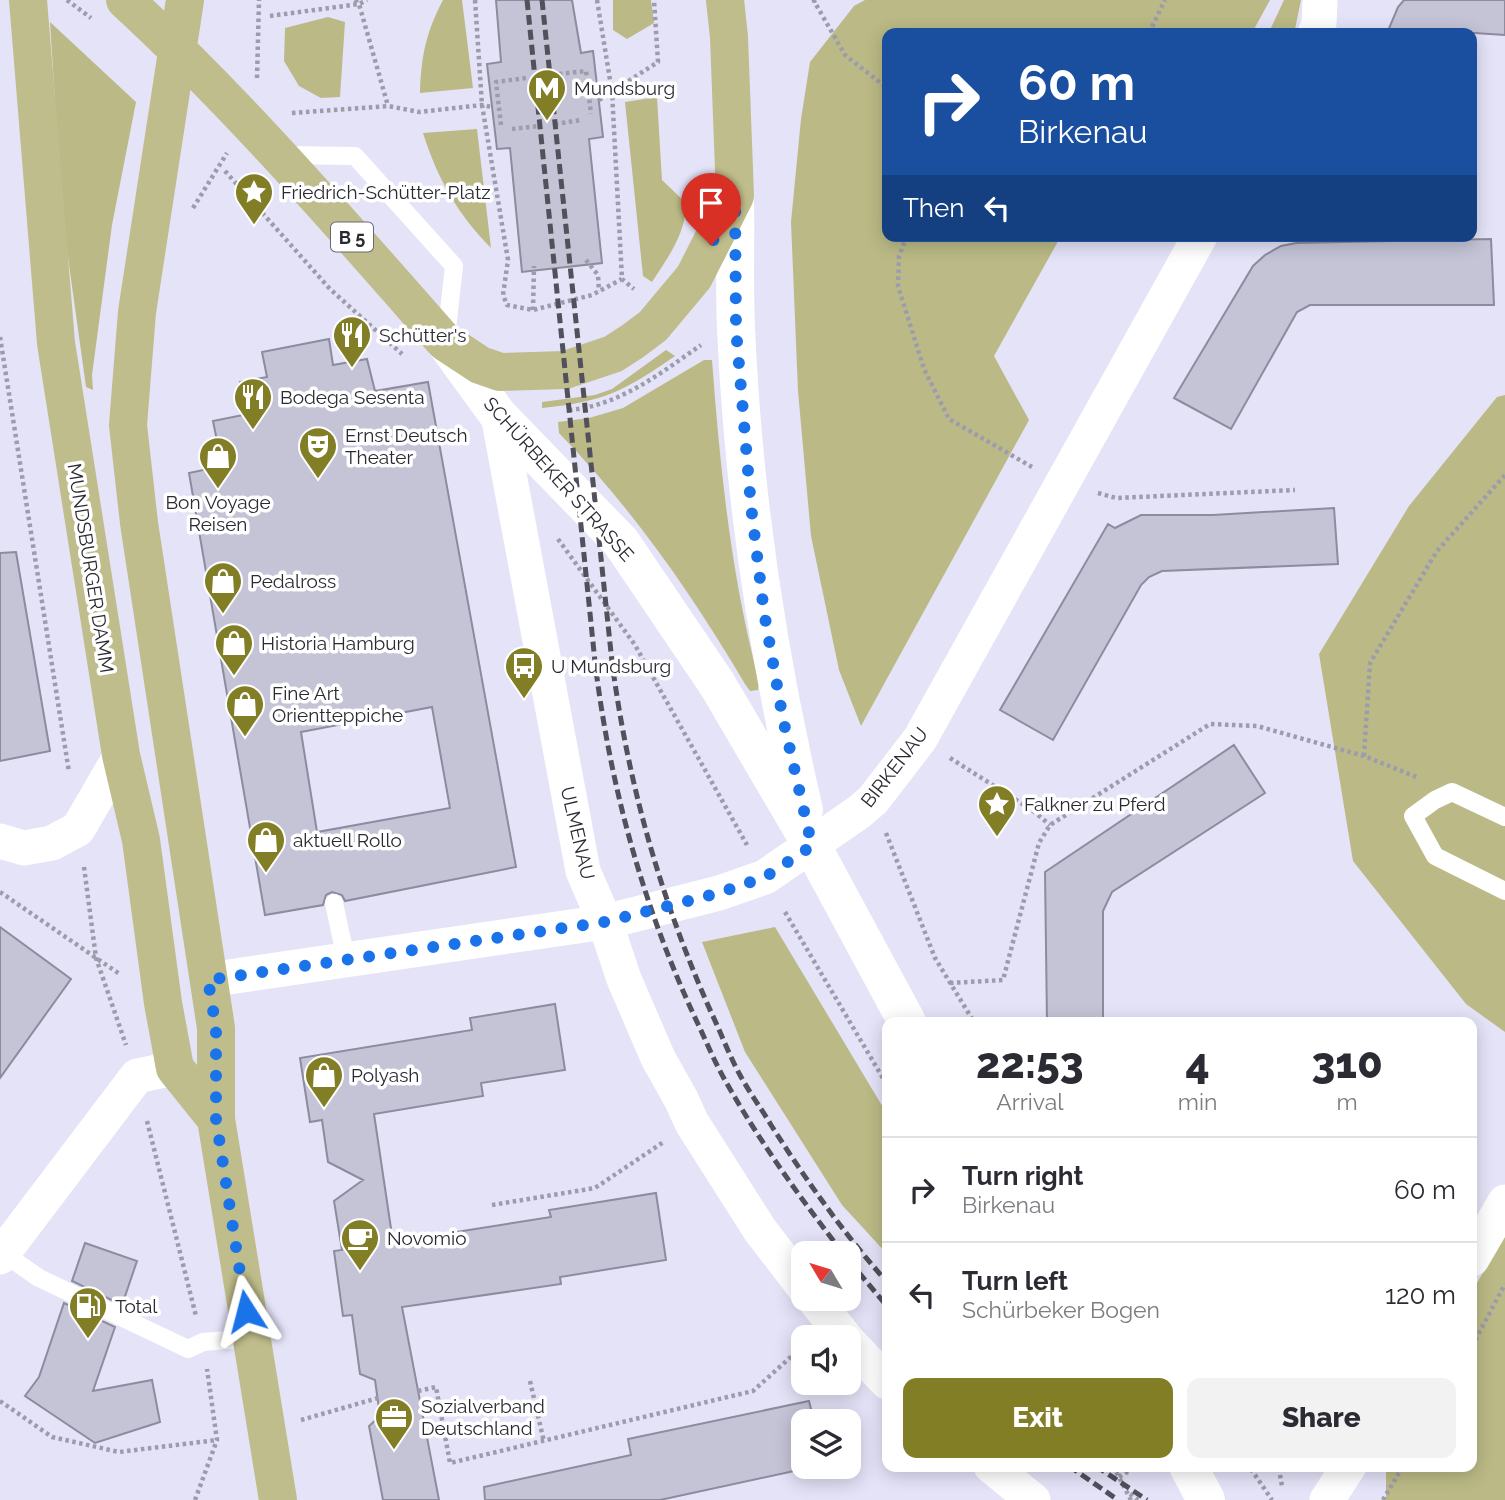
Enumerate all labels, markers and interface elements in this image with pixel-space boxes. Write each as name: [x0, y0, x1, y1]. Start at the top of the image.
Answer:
text: 60 m: [1018, 54, 1135, 111]
icon: right: [903, 56, 994, 147]
metro station icon: Mundsburg: [526, 67, 568, 122]
place label: Mundsburg: [574, 77, 675, 99]
text: Birkenau: [1018, 113, 1148, 150]
place icon: Friedrich-Schütter-Platz: [233, 171, 275, 226]
pin: [681, 173, 741, 245]
place label: Friedrich-Schütter-Platz: [281, 181, 491, 203]
icon: arrive: [692, 184, 730, 222]
icon: left: [978, 189, 1016, 227]
text: Then: [903, 193, 964, 223]
road number: B 5: [331, 222, 373, 251]
restaurant icon: Schütter's: [331, 314, 373, 369]
place label: Schütter's: [379, 324, 466, 346]
restaurant icon: Bodega Sesenta: [232, 376, 274, 431]
place label: Bodega Sesenta: [280, 386, 425, 408]
street label: SCHÜRBEKER STRASSE: [479, 392, 639, 566]
place label: Ernst Deutsch Theater: [345, 424, 468, 468]
theatre icon: Ernst Deutsch Theater: [297, 425, 339, 480]
shop icon: Bon Voyage Reisen: [197, 435, 239, 490]
street label: MUNDSBURGER DAMM: [64, 462, 118, 674]
place label: Bon Voyage Reisen: [165, 491, 271, 535]
shop icon: Pedalross: [202, 560, 244, 615]
place label: Pedalross: [250, 570, 336, 592]
shop icon: Historia Hamburg: [213, 622, 255, 677]
place label: Historia Hamburg: [261, 632, 415, 654]
bus stop icon: U Mundsburg: [503, 645, 545, 700]
place label: U Mundsburg: [551, 655, 671, 677]
place label: Fine Art Orientteppiche: [272, 682, 403, 726]
shop icon: Fine Art Orientteppiche: [224, 683, 266, 738]
street label: BIRKENAU: [856, 723, 932, 811]
place icon: Falkner zu Pferd: [976, 783, 1018, 838]
street label: ULMENAU: [557, 784, 599, 882]
place label: Falkner zu Pferd: [1024, 793, 1165, 815]
shop icon: aktuell Rollo: [245, 819, 287, 874]
place label: aktuell Rollo: [293, 829, 402, 851]
text: 22:53: [976, 1039, 1084, 1088]
text: 4: [1185, 1039, 1210, 1088]
text: 310: [1311, 1039, 1383, 1088]
shop icon: Polyash: [303, 1054, 345, 1109]
place label: Polyash: [351, 1064, 419, 1086]
text: Arrival: [996, 1088, 1064, 1115]
text: min: [1178, 1088, 1217, 1115]
text: m: [1337, 1088, 1358, 1115]
text: Turn right: [962, 1161, 1083, 1191]
icon: right: [903, 1171, 941, 1209]
text: 60 m: [1394, 1175, 1456, 1205]
text: Birkenau: [962, 1191, 1055, 1218]
cafe icon: Novomio: [339, 1217, 381, 1272]
place label: Novomio: [387, 1227, 466, 1249]
north arrow: [791, 1241, 861, 1311]
map controls: [791, 1241, 861, 1479]
text: Turn left: [962, 1266, 1068, 1296]
position arrow: [209, 1274, 283, 1348]
icon: left: [903, 1276, 941, 1314]
text: 120 m: [1385, 1280, 1456, 1310]
fuel station icon: Total: [67, 1285, 109, 1340]
place label: Total: [115, 1295, 158, 1317]
text: Schürbeker Bogen: [962, 1296, 1160, 1323]
button: sound: [791, 1325, 861, 1395]
button: Exit: [903, 1378, 1173, 1458]
button: Share: [1187, 1378, 1456, 1458]
place label: Sozialverband Deutschland: [421, 1395, 545, 1439]
office icon: Sozialverband Deutschland: [373, 1396, 415, 1451]
button: layers: [791, 1409, 861, 1479]

